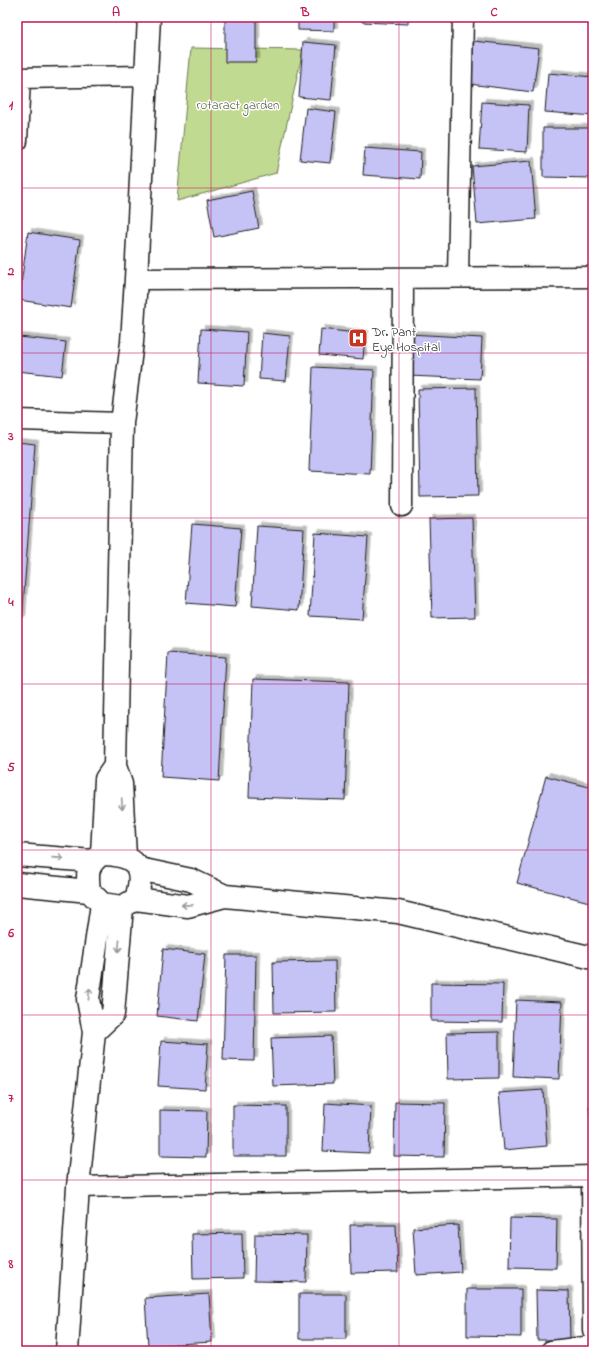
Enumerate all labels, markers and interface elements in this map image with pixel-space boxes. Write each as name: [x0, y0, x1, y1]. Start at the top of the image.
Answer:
text: A: [112, 3, 120, 22]
text: B: [300, 3, 310, 22]
text: C: [490, 3, 498, 22]
text: 1: [9, 96, 14, 115]
park label: rotaract garden: [196, 96, 280, 116]
text: 2: [7, 262, 15, 281]
place label: Dr. Pant Eye Hospital: [371, 323, 440, 358]
hospital icon: Dr. Pant Eye Hospital: [347, 327, 369, 349]
text: 3: [7, 427, 14, 446]
text: 4: [7, 593, 14, 612]
text: 5: [7, 758, 15, 777]
one-way arrow: [119, 797, 126, 810]
one-way arrow: [51, 855, 64, 862]
one-way arrow: [181, 901, 194, 909]
text: 6: [7, 924, 14, 943]
one-way arrow: [115, 939, 122, 952]
one-way arrow: [85, 988, 92, 1001]
text: 7: [8, 1089, 14, 1108]
text: 8: [8, 1255, 14, 1274]

